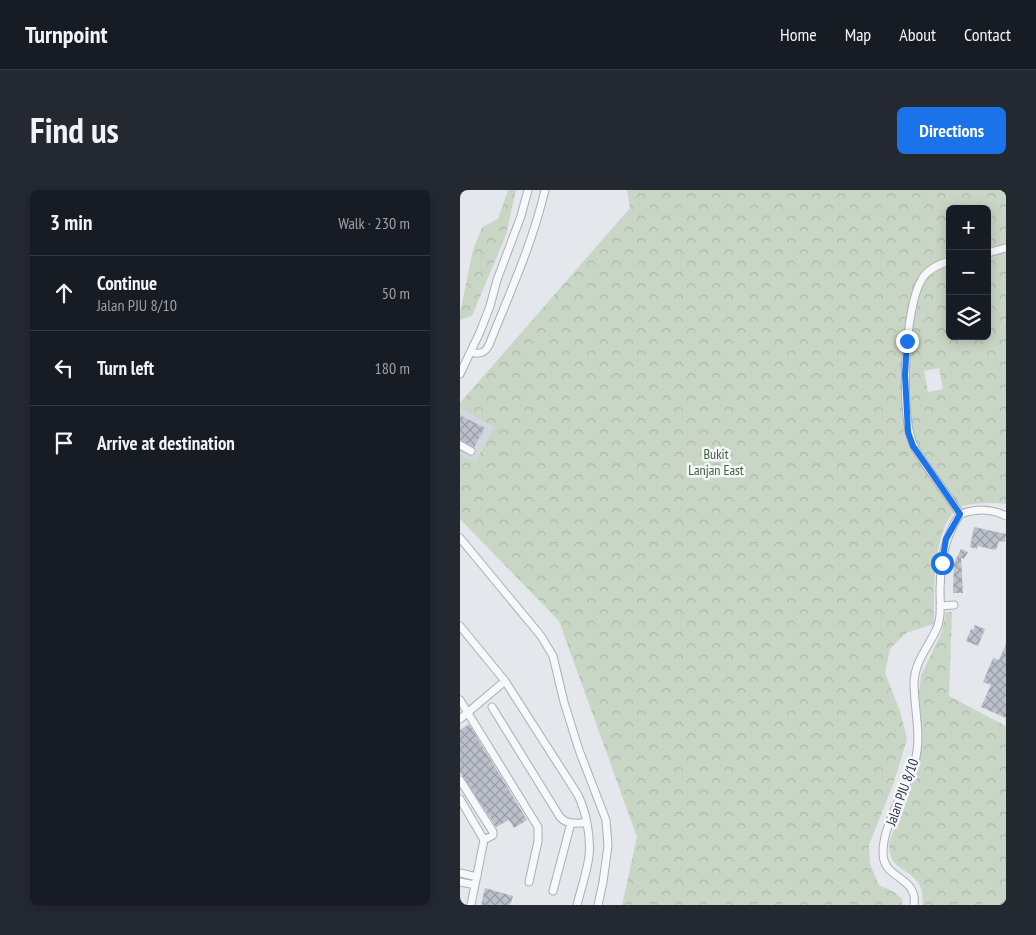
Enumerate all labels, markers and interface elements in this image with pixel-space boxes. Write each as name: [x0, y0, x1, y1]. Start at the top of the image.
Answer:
text: Turnpoint: [25, 19, 107, 50]
text: Home: [780, 23, 817, 46]
text: Map: [845, 23, 871, 46]
text: About: [899, 23, 936, 46]
text: Contact: [964, 23, 1011, 46]
text: Find us: [30, 107, 119, 153]
button: Directions: [897, 107, 1006, 154]
map controls: [946, 205, 991, 340]
button: +: [946, 205, 991, 250]
text: 3 min: [50, 209, 92, 236]
text: Walk · 230 m: [338, 213, 410, 233]
button: −: [946, 250, 991, 295]
text: Continue: [97, 271, 157, 295]
icon: ahead: [50, 279, 78, 307]
text: 50 m: [382, 283, 410, 303]
text: Jalan PJU 8/10: [97, 295, 177, 315]
button: layers: [946, 295, 991, 340]
route end: [896, 330, 919, 353]
icon: left: [50, 354, 78, 382]
text: Turn left: [97, 356, 154, 380]
text: 180 m: [375, 358, 410, 378]
icon: arrive: [50, 429, 78, 457]
text: Arrive at destination: [97, 431, 235, 455]
park label: Bukit Lanjan East: [688, 445, 744, 479]
route start: [931, 552, 954, 575]
street label: Jalan PJU 8/10: [881, 756, 922, 829]

